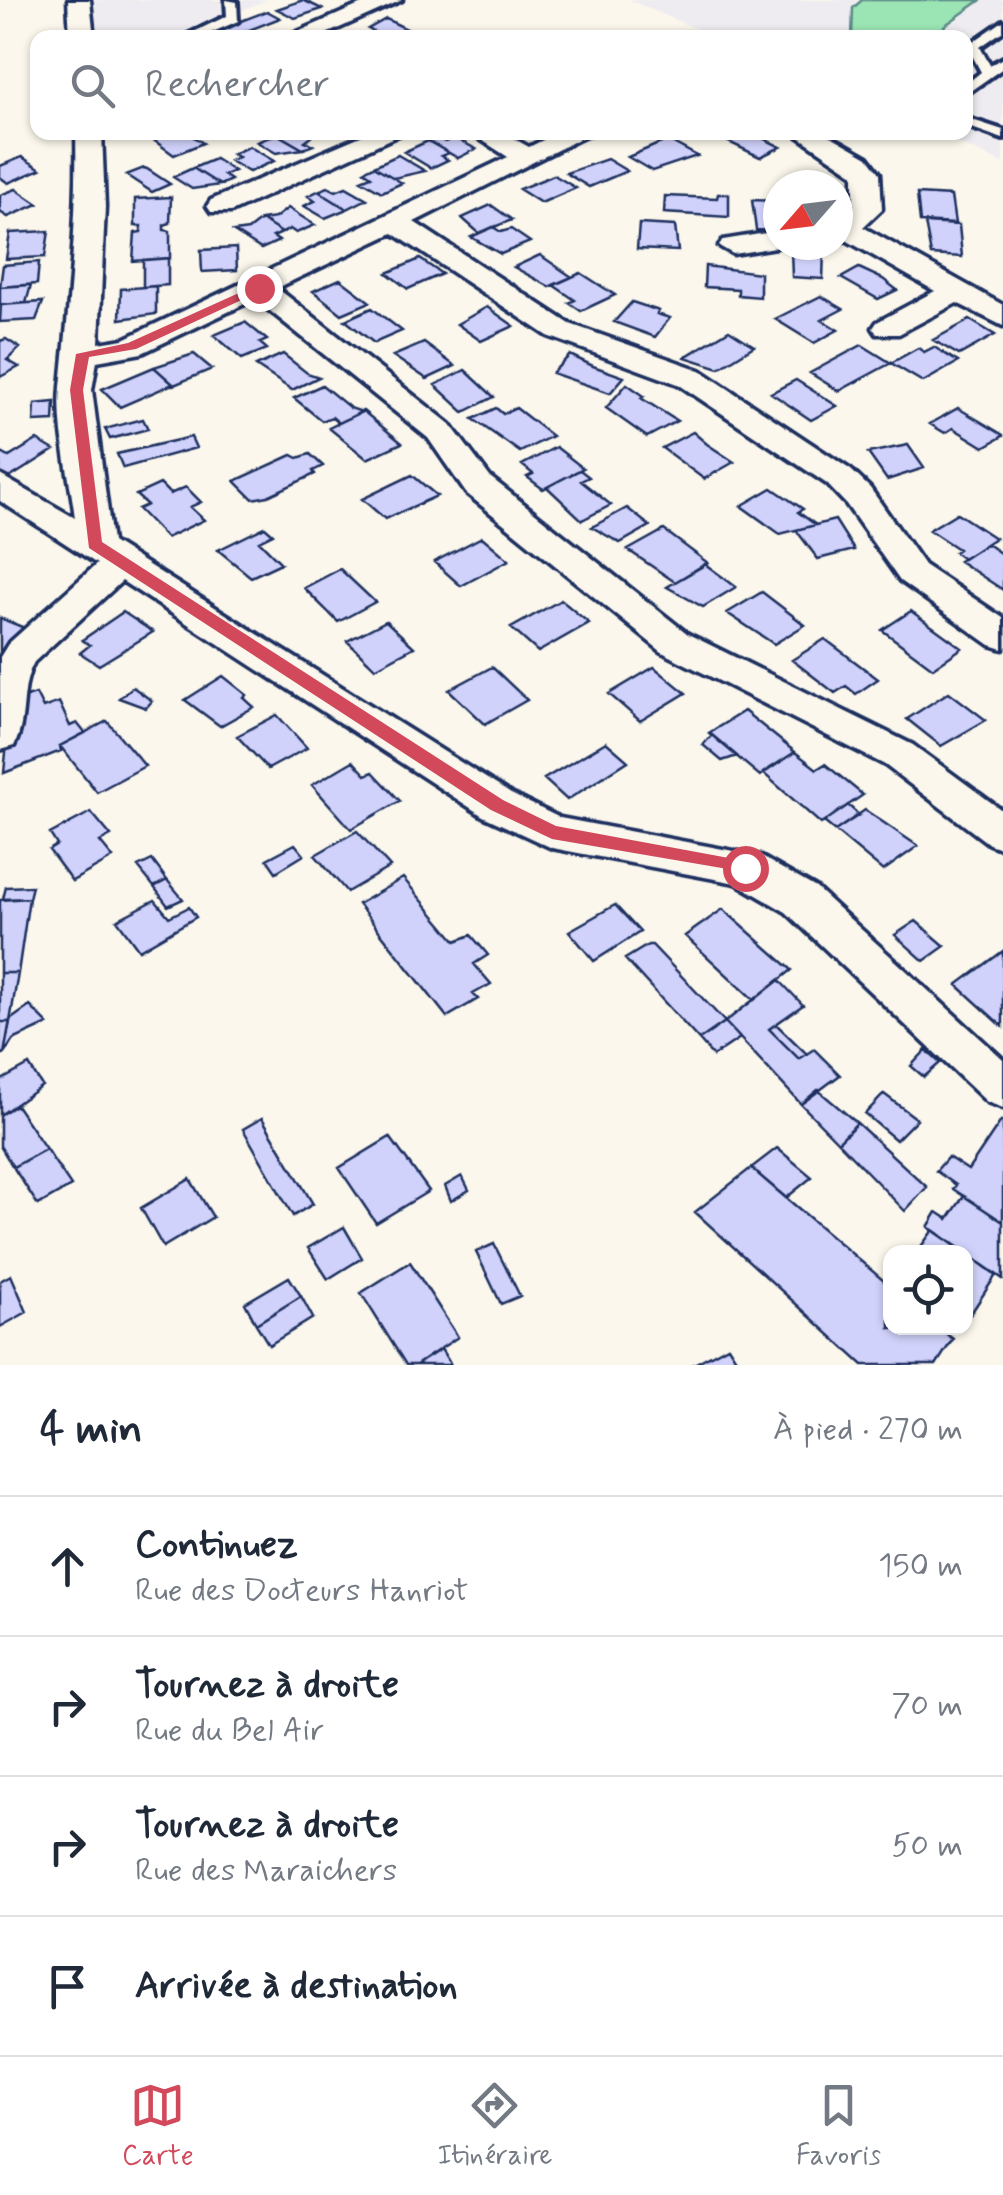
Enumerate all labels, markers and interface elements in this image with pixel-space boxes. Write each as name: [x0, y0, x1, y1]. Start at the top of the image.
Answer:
search box: [30, 30, 973, 140]
icon: search: [65, 58, 120, 113]
text: Rechercher: [145, 61, 330, 110]
north arrow: [763, 170, 853, 260]
route end: [237, 266, 283, 312]
route start: [723, 846, 769, 892]
map controls: [883, 1245, 973, 1335]
button: locate: [883, 1245, 973, 1335]
text: 4 min: [40, 1403, 142, 1458]
text: À pied · 270 m: [773, 1409, 963, 1451]
text: Continuez: [135, 1521, 298, 1570]
icon: ahead: [40, 1539, 95, 1594]
text: 150 m: [878, 1545, 963, 1587]
text: Rue des Docteurs Hanriot: [135, 1570, 468, 1612]
text: Tournez à droite: [135, 1661, 399, 1710]
icon: right: [40, 1679, 95, 1734]
text: 70 m: [891, 1685, 963, 1727]
text: Rue du Bel Air: [135, 1710, 324, 1752]
text: Tournez à droite: [135, 1801, 399, 1850]
icon: right: [40, 1819, 95, 1874]
text: 50 m: [891, 1825, 963, 1867]
text: Rue des Maraichers: [135, 1850, 397, 1892]
icon: arrive: [40, 1959, 95, 2014]
text: Arrivée à destination: [135, 1962, 458, 2011]
tab: Carte: [122, 2078, 194, 2175]
tab: Itinéraire: [437, 2078, 552, 2175]
tab: Favoris: [796, 2078, 881, 2175]

